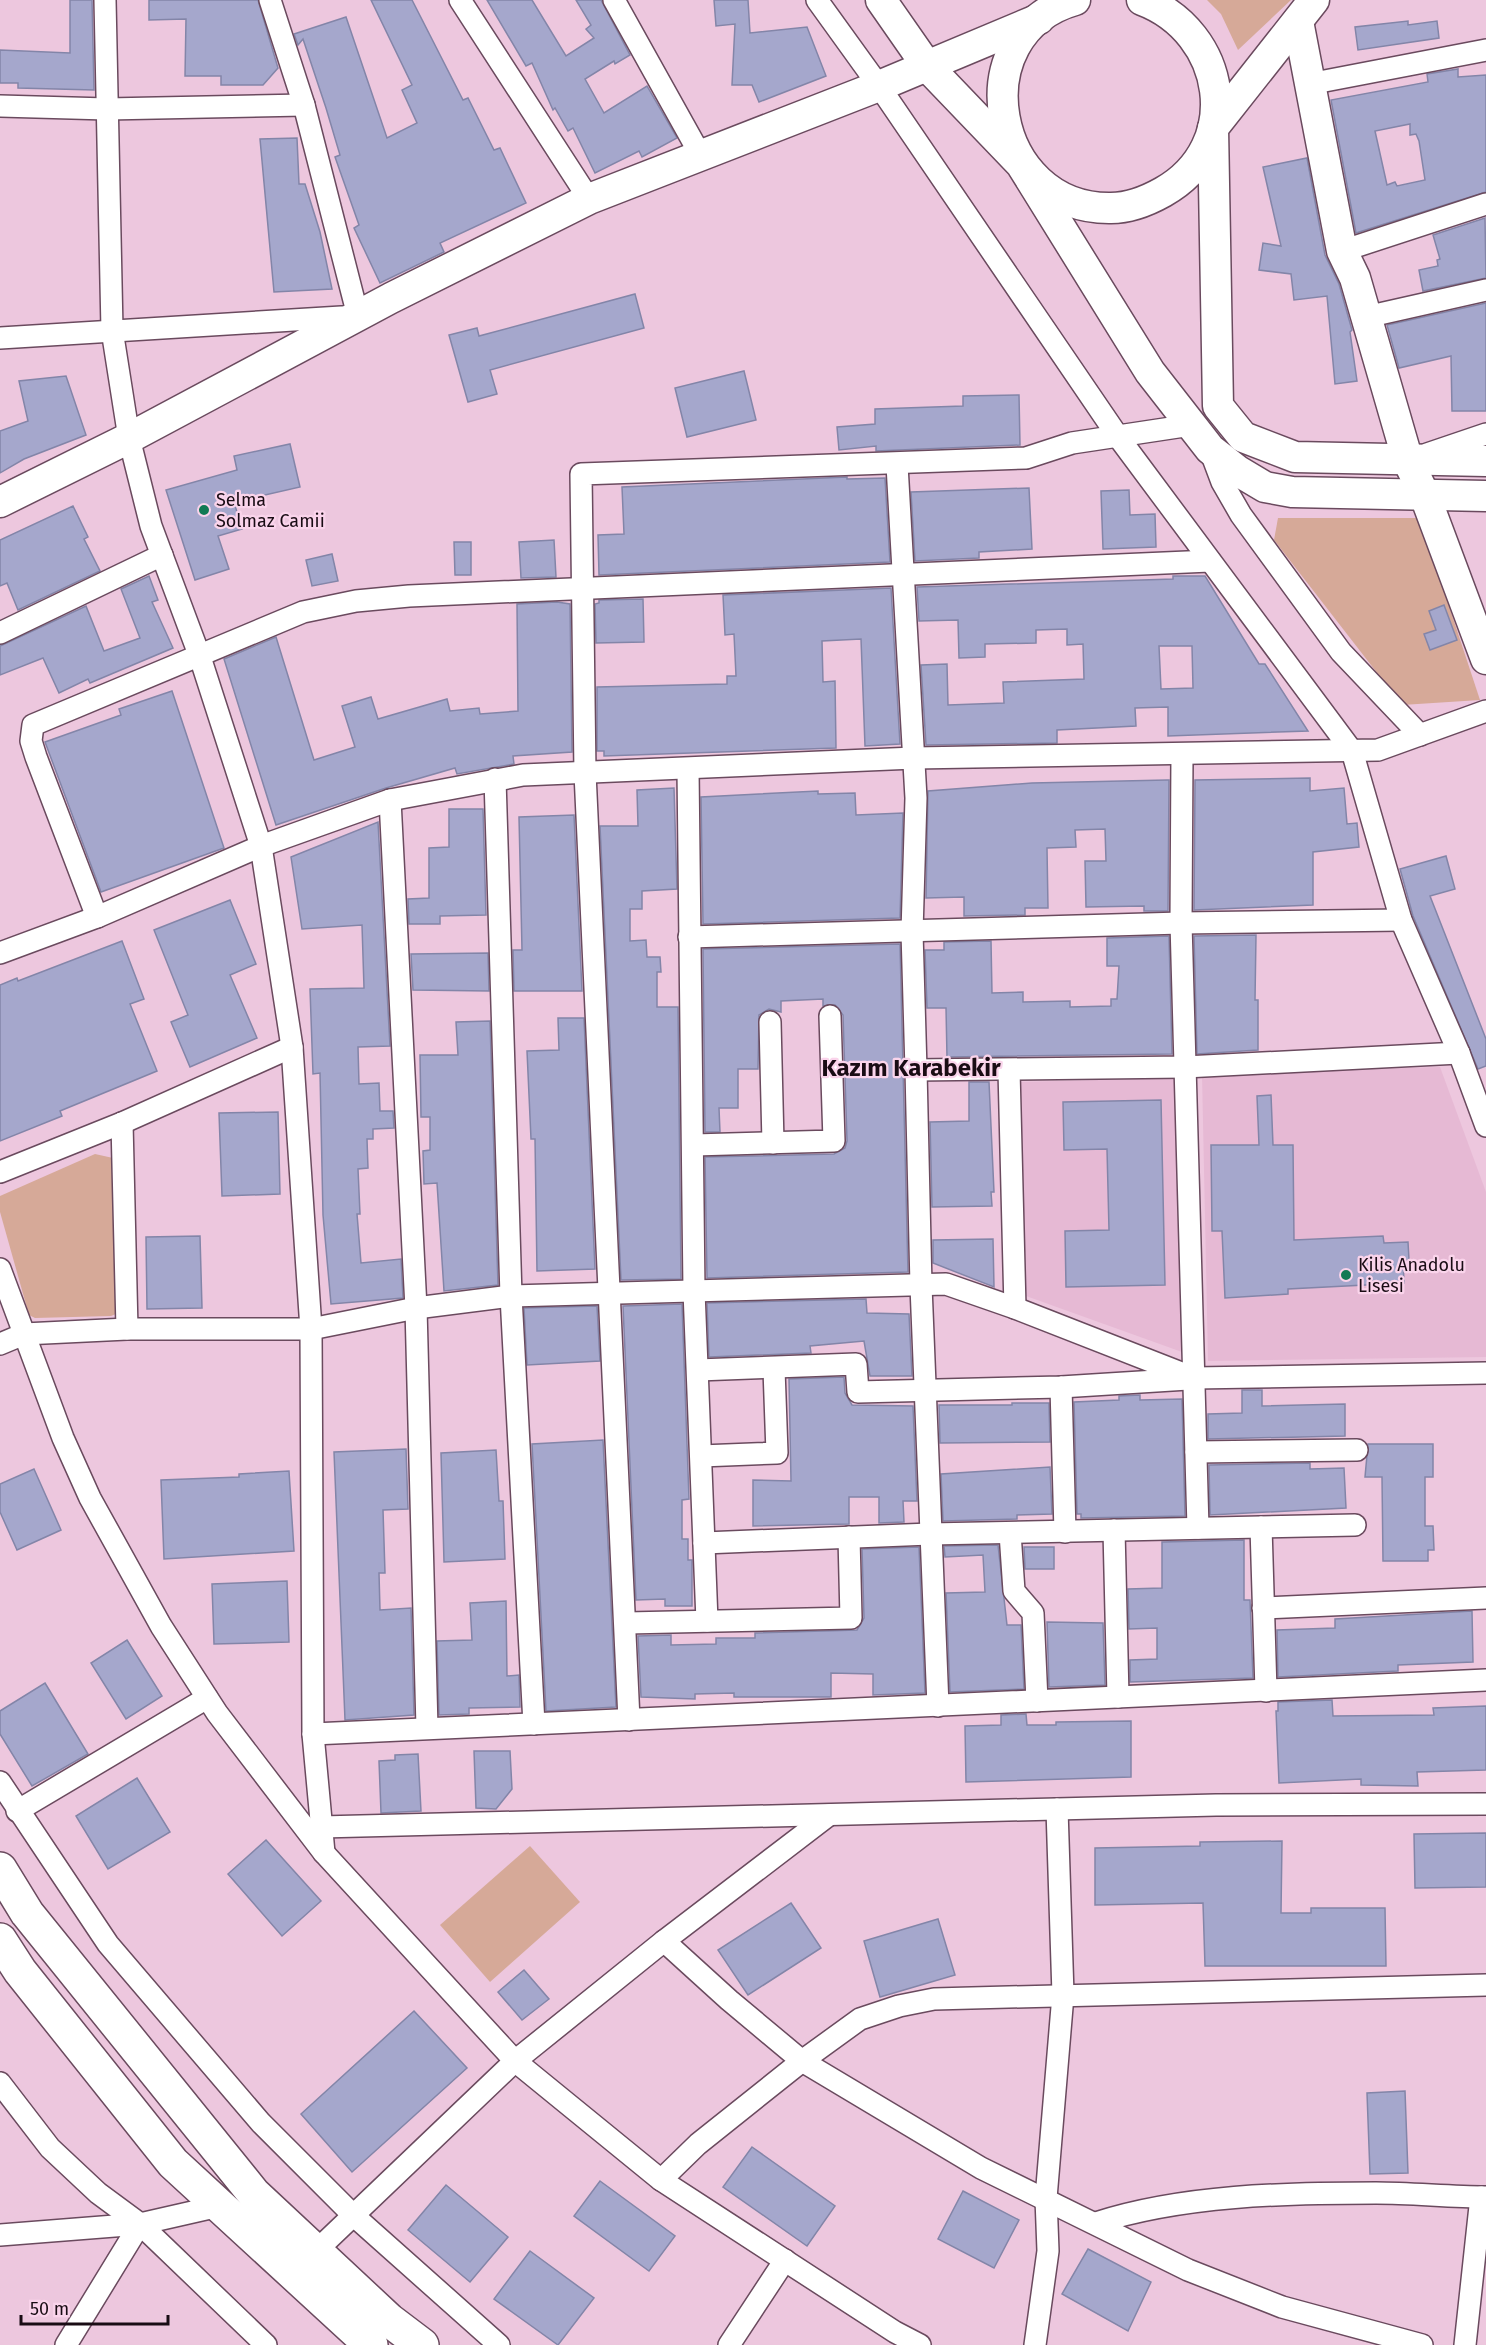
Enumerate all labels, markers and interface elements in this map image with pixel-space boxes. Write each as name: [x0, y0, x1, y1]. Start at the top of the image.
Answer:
place label: Selma Solmaz Camii: [216, 489, 325, 532]
marker: Selma Solmaz Camii: [197, 503, 211, 517]
district label: Kazım Karabekir: [821, 1054, 1001, 1082]
place label: Kilis Anadolu Lisesi: [1358, 1254, 1465, 1297]
marker: Kilis Anadolu Lisesi: [1339, 1268, 1353, 1282]
scale bar: [21, 2288, 168, 2326]
text: 50 m: [30, 2298, 69, 2320]

